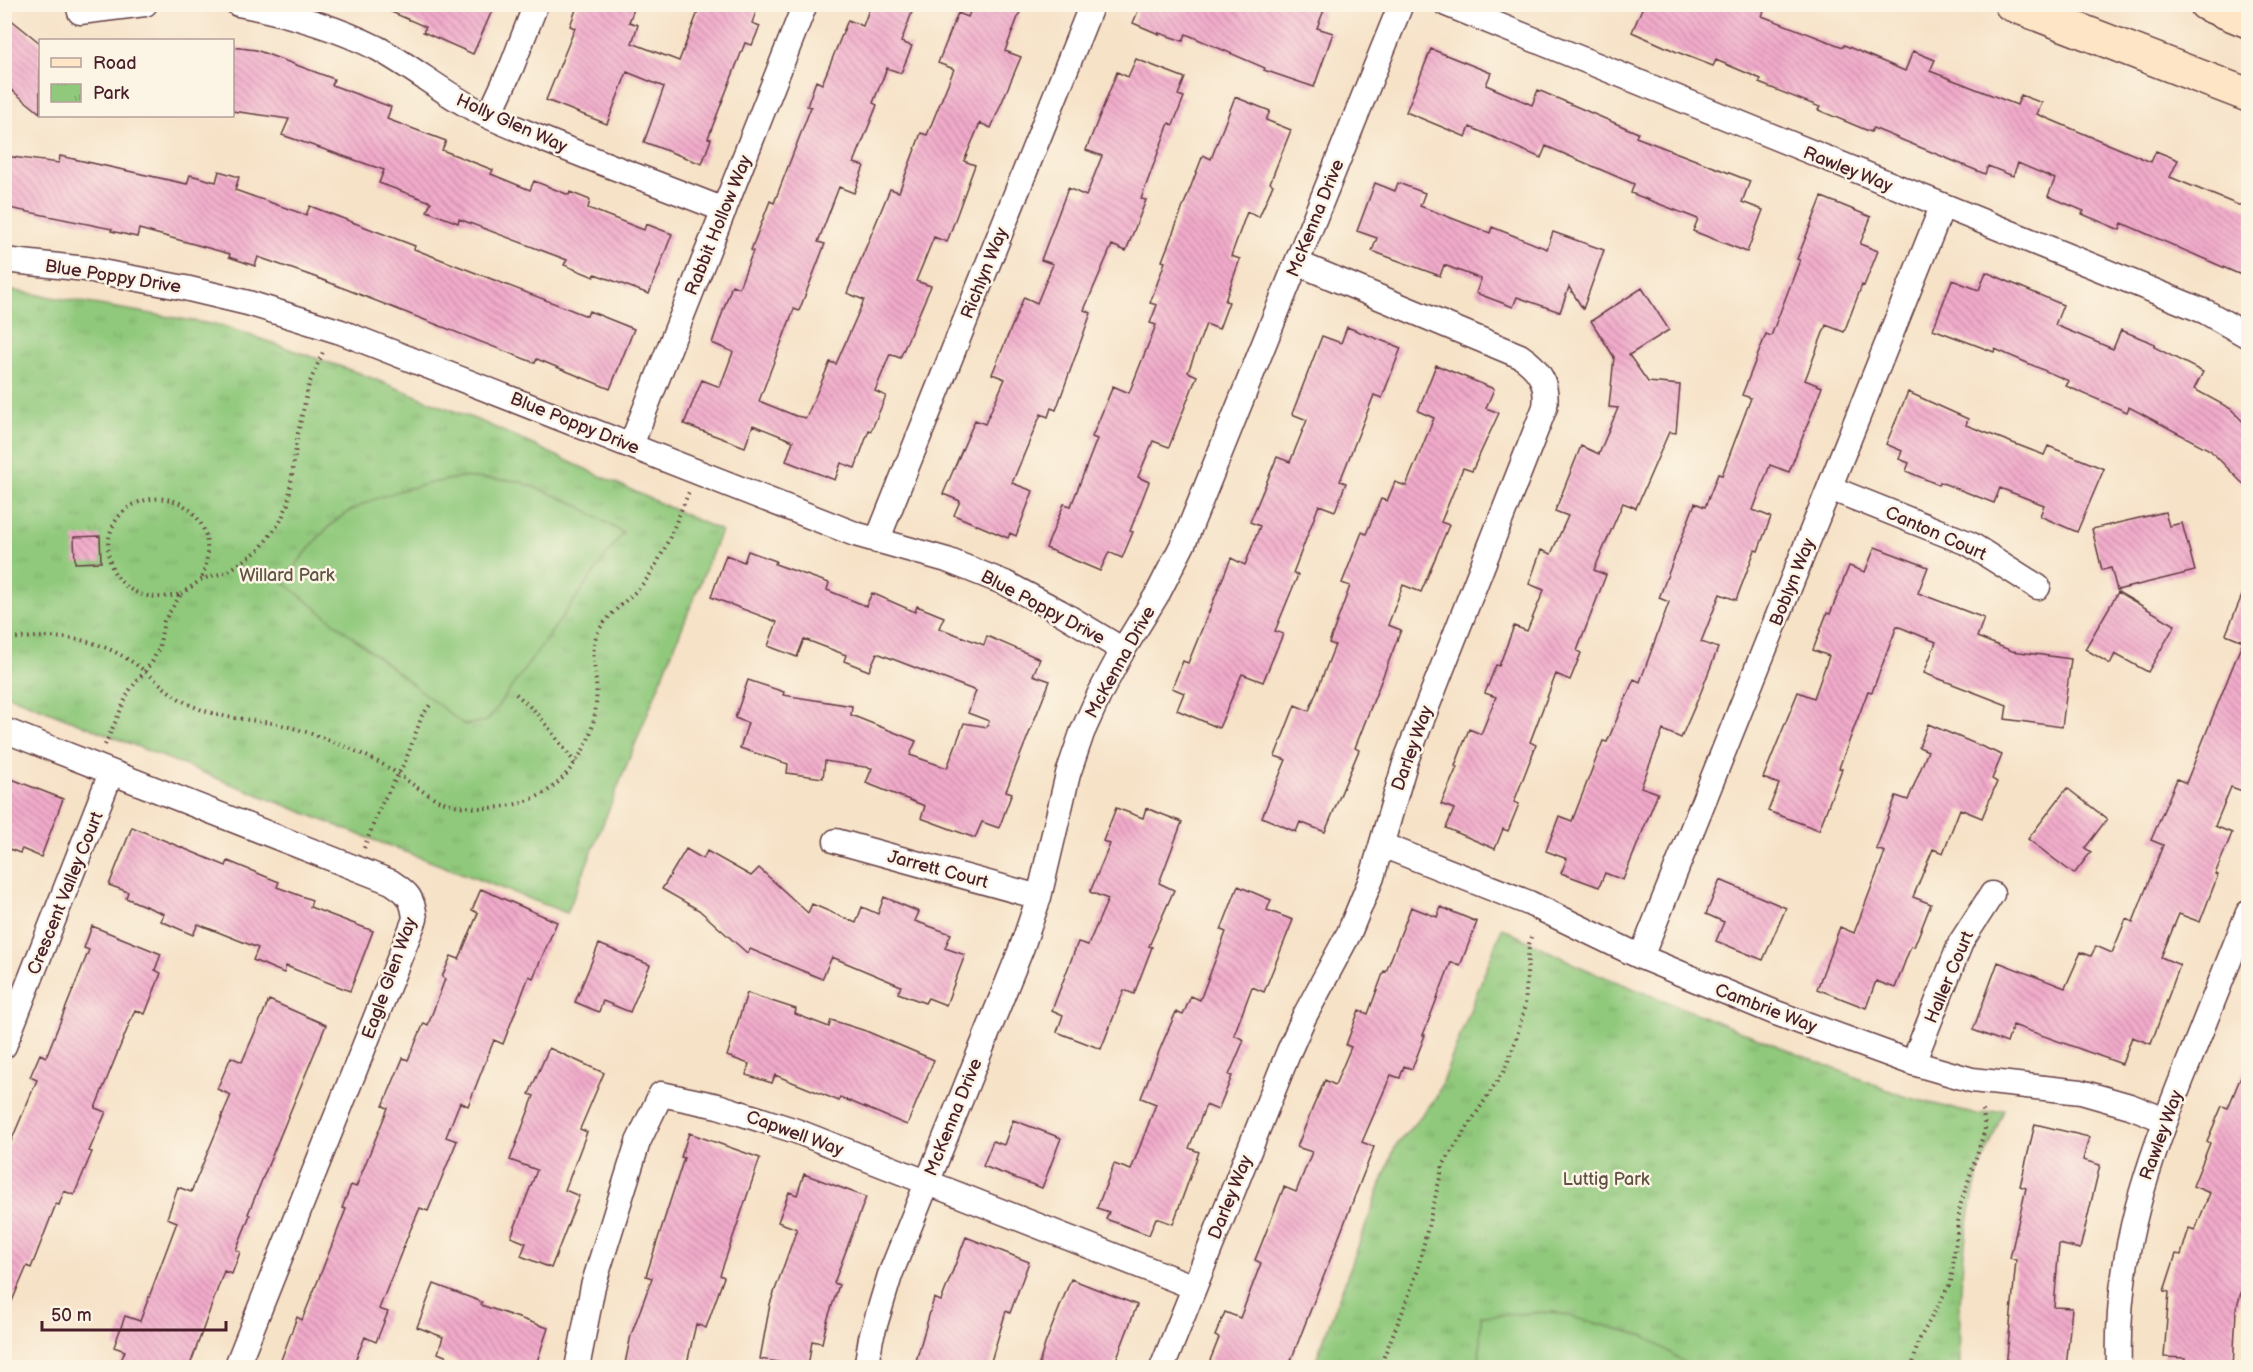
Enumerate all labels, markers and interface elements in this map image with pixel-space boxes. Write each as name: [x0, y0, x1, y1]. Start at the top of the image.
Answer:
legend: [39, 39, 234, 117]
text: Road: [93, 53, 137, 74]
text: Park: [93, 83, 129, 104]
street label: Holly Glen Way: [453, 90, 571, 158]
street label: Rawley Way: [1800, 142, 1896, 197]
street label: Rabbit Hollow Way: [681, 151, 756, 298]
street label: McKenna Drive: [1282, 156, 1349, 280]
street label: Richlyn Way: [957, 224, 1013, 322]
street label: Blue Poppy Drive: [43, 255, 183, 298]
street label: Blue Poppy Drive: [507, 388, 643, 459]
street label: Canton Court: [1882, 502, 1990, 565]
street label: Boblyn Way: [1765, 534, 1820, 629]
park label: Willard Park: [239, 565, 335, 586]
street label: Blue Poppy Drive: [977, 566, 1109, 649]
street label: McKenna Drive: [1081, 602, 1160, 722]
street label: Darley Way: [1387, 702, 1438, 793]
street label: Crescent Valley Court: [23, 808, 108, 978]
street label: Jarrett Court: [885, 846, 991, 893]
street label: Eagle Glen Way: [358, 914, 422, 1042]
street label: Haller Court: [1921, 927, 1979, 1027]
street label: Cambrie Way: [1712, 979, 1821, 1038]
street label: McKenna Drive: [920, 1055, 987, 1179]
street label: Rawley Way: [2135, 1086, 2188, 1183]
street label: Capwell Way: [743, 1106, 847, 1161]
street label: Darley Way: [1204, 1151, 1257, 1242]
park label: Luttig Park: [1563, 1169, 1650, 1190]
scale bar: [42, 1294, 226, 1332]
text: 50 m: [51, 1305, 92, 1326]

